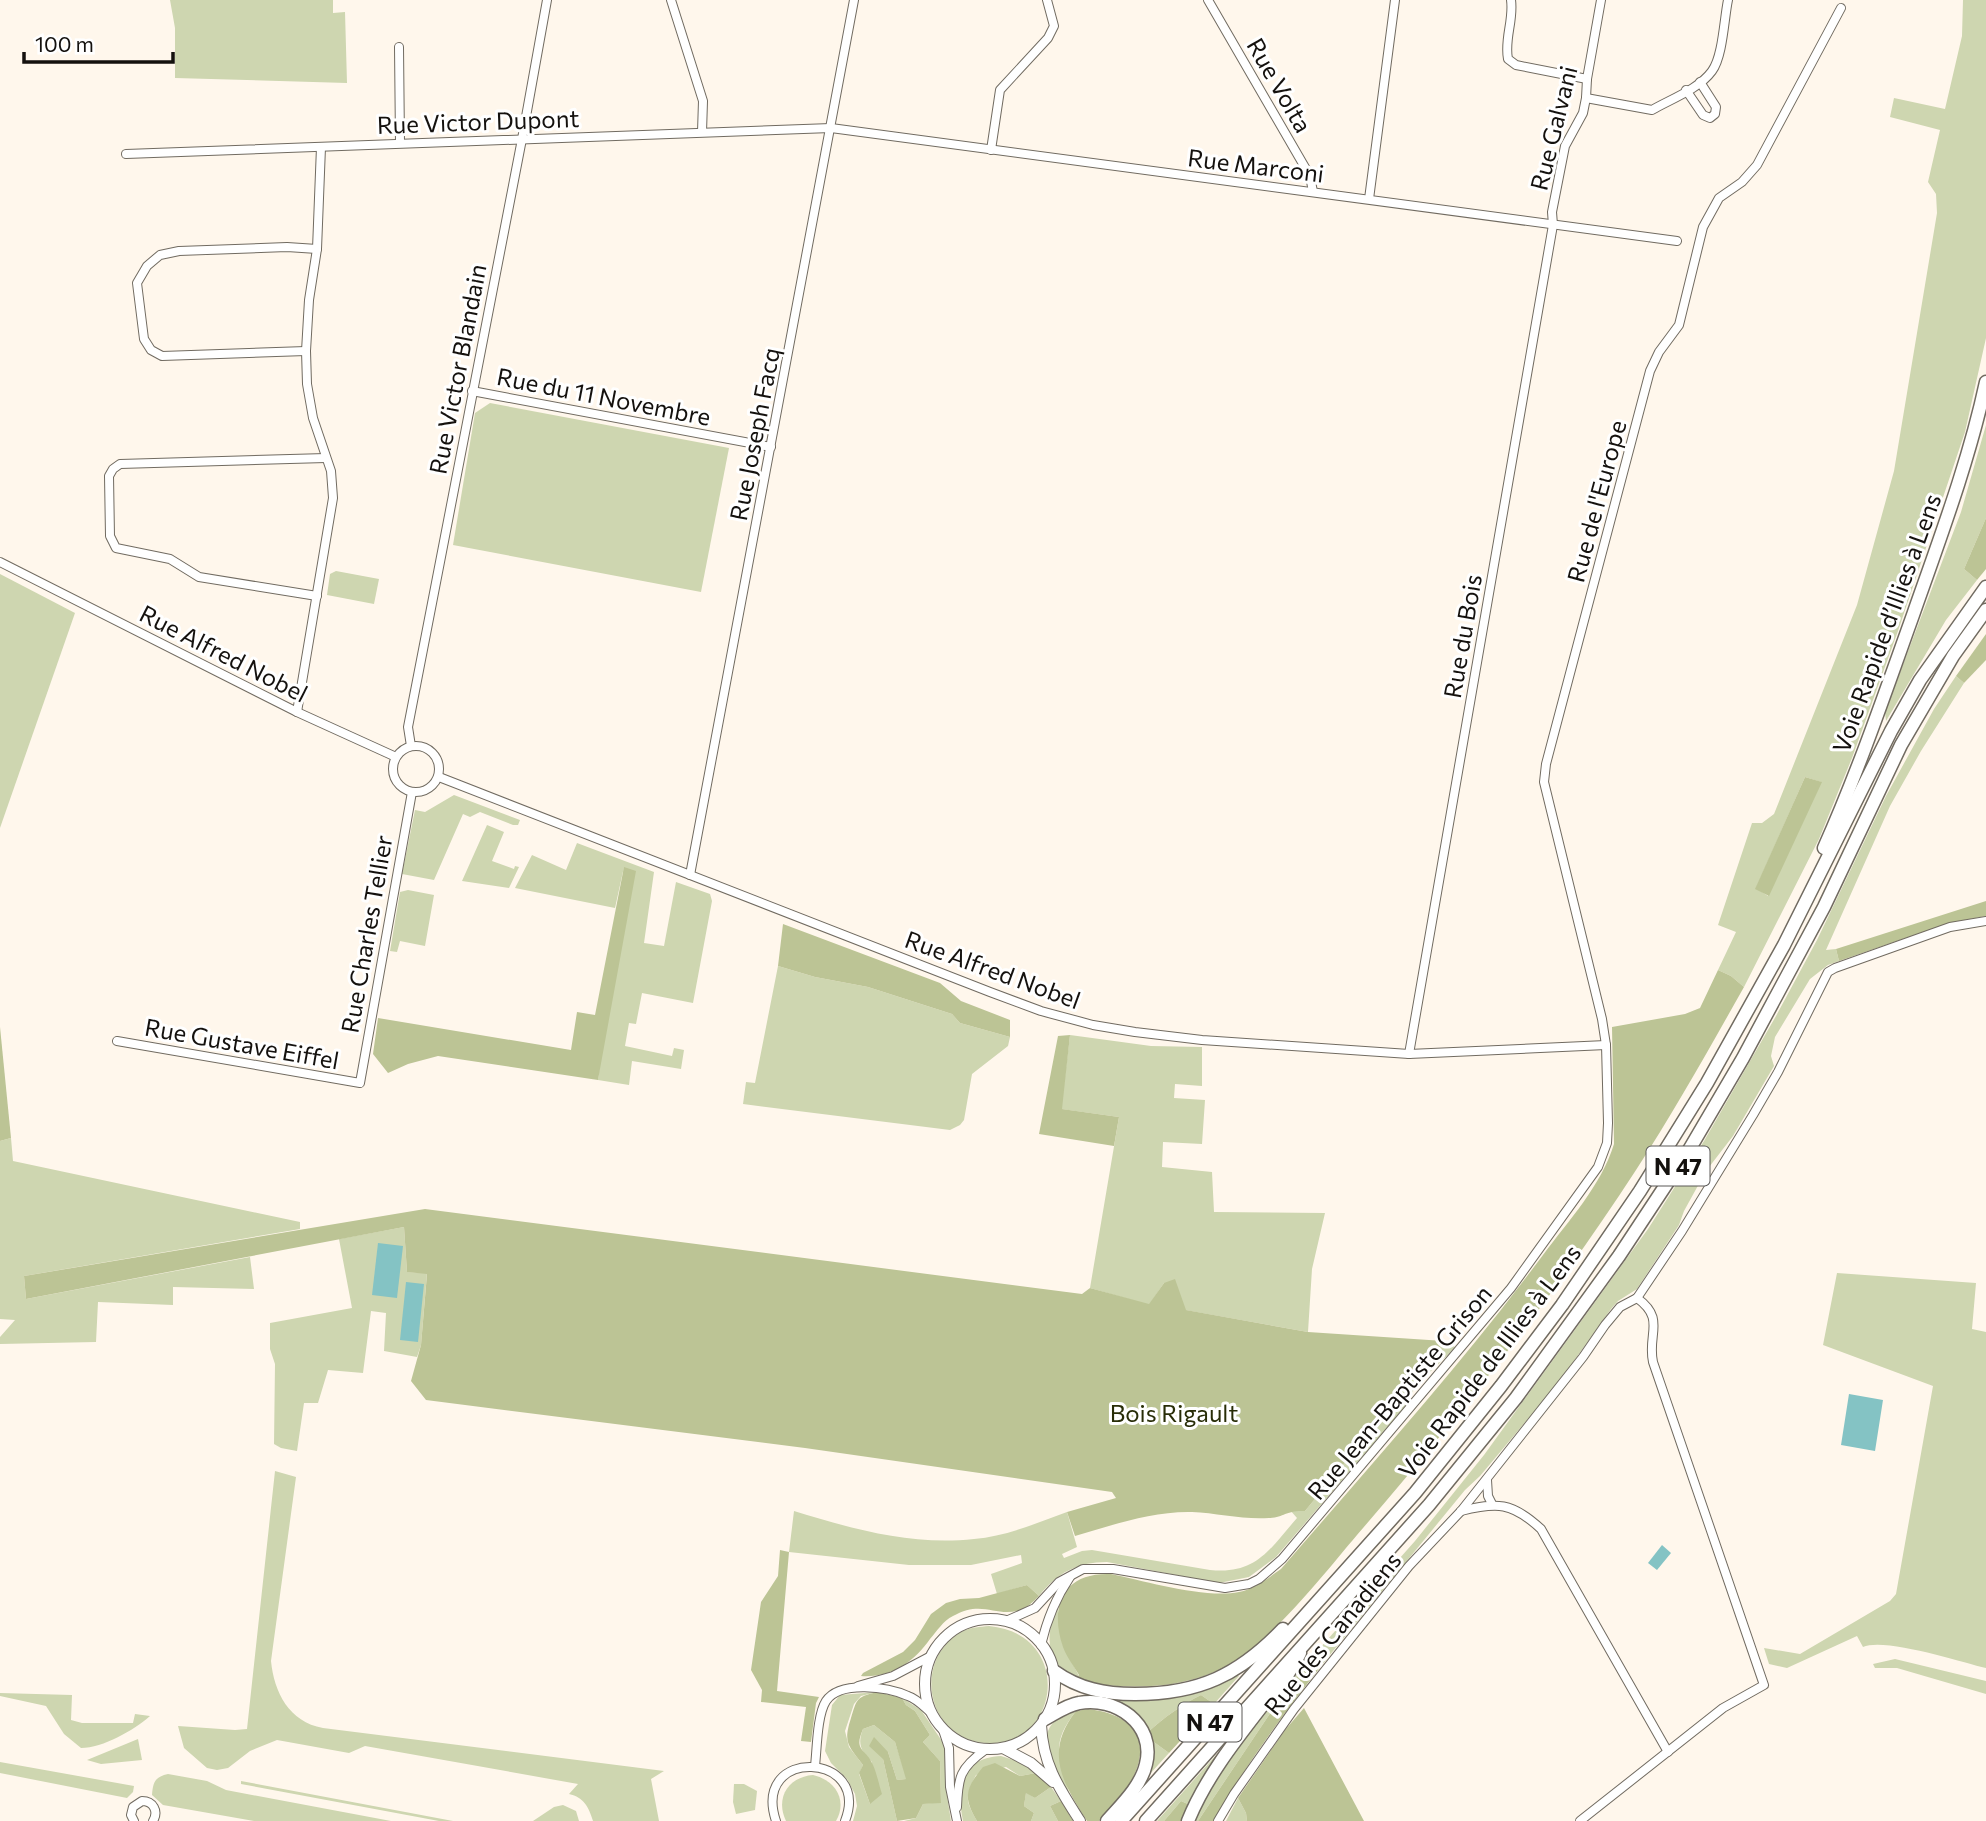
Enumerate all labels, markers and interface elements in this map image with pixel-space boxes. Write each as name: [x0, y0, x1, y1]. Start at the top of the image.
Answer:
scale bar: [24, 21, 173, 65]
text: 100 m: [35, 31, 94, 56]
street label: Rue Volta: [1241, 33, 1319, 137]
street label: Rue Galvani: [1524, 63, 1582, 193]
street label: Rue Victor Dupont: [376, 103, 580, 139]
street label: Rue Marconi: [1186, 142, 1326, 188]
street label: Rue Victor Blandain: [422, 261, 492, 477]
street label: Rue Joseph Facq: [723, 345, 785, 523]
street label: Rue du 11 Novembre: [495, 361, 713, 431]
street label: Rue de l'Europe: [1560, 417, 1632, 585]
street label: Voie Rapide d’Illies à Lens: [1826, 490, 1946, 756]
street label: Rue du Bois: [1437, 572, 1487, 700]
street label: Rue Alfred Nobel: [135, 598, 313, 708]
street label: Rue Charles Tellier: [334, 833, 398, 1035]
street label: Rue Alfred Nobel: [901, 924, 1085, 1014]
street label: Rue Gustave Eiffel: [143, 1012, 341, 1074]
road number: N 47: [1646, 1147, 1710, 1186]
street label: Voie Rapide de Illies à Lens: [1392, 1238, 1586, 1484]
street label: Rue Jean-Baptiste Grison: [1301, 1279, 1497, 1505]
park label: Bois Rigault: [1110, 1398, 1238, 1427]
street label: Rue des Canadiens: [1257, 1546, 1407, 1720]
road number: N 47: [1178, 1702, 1242, 1742]

